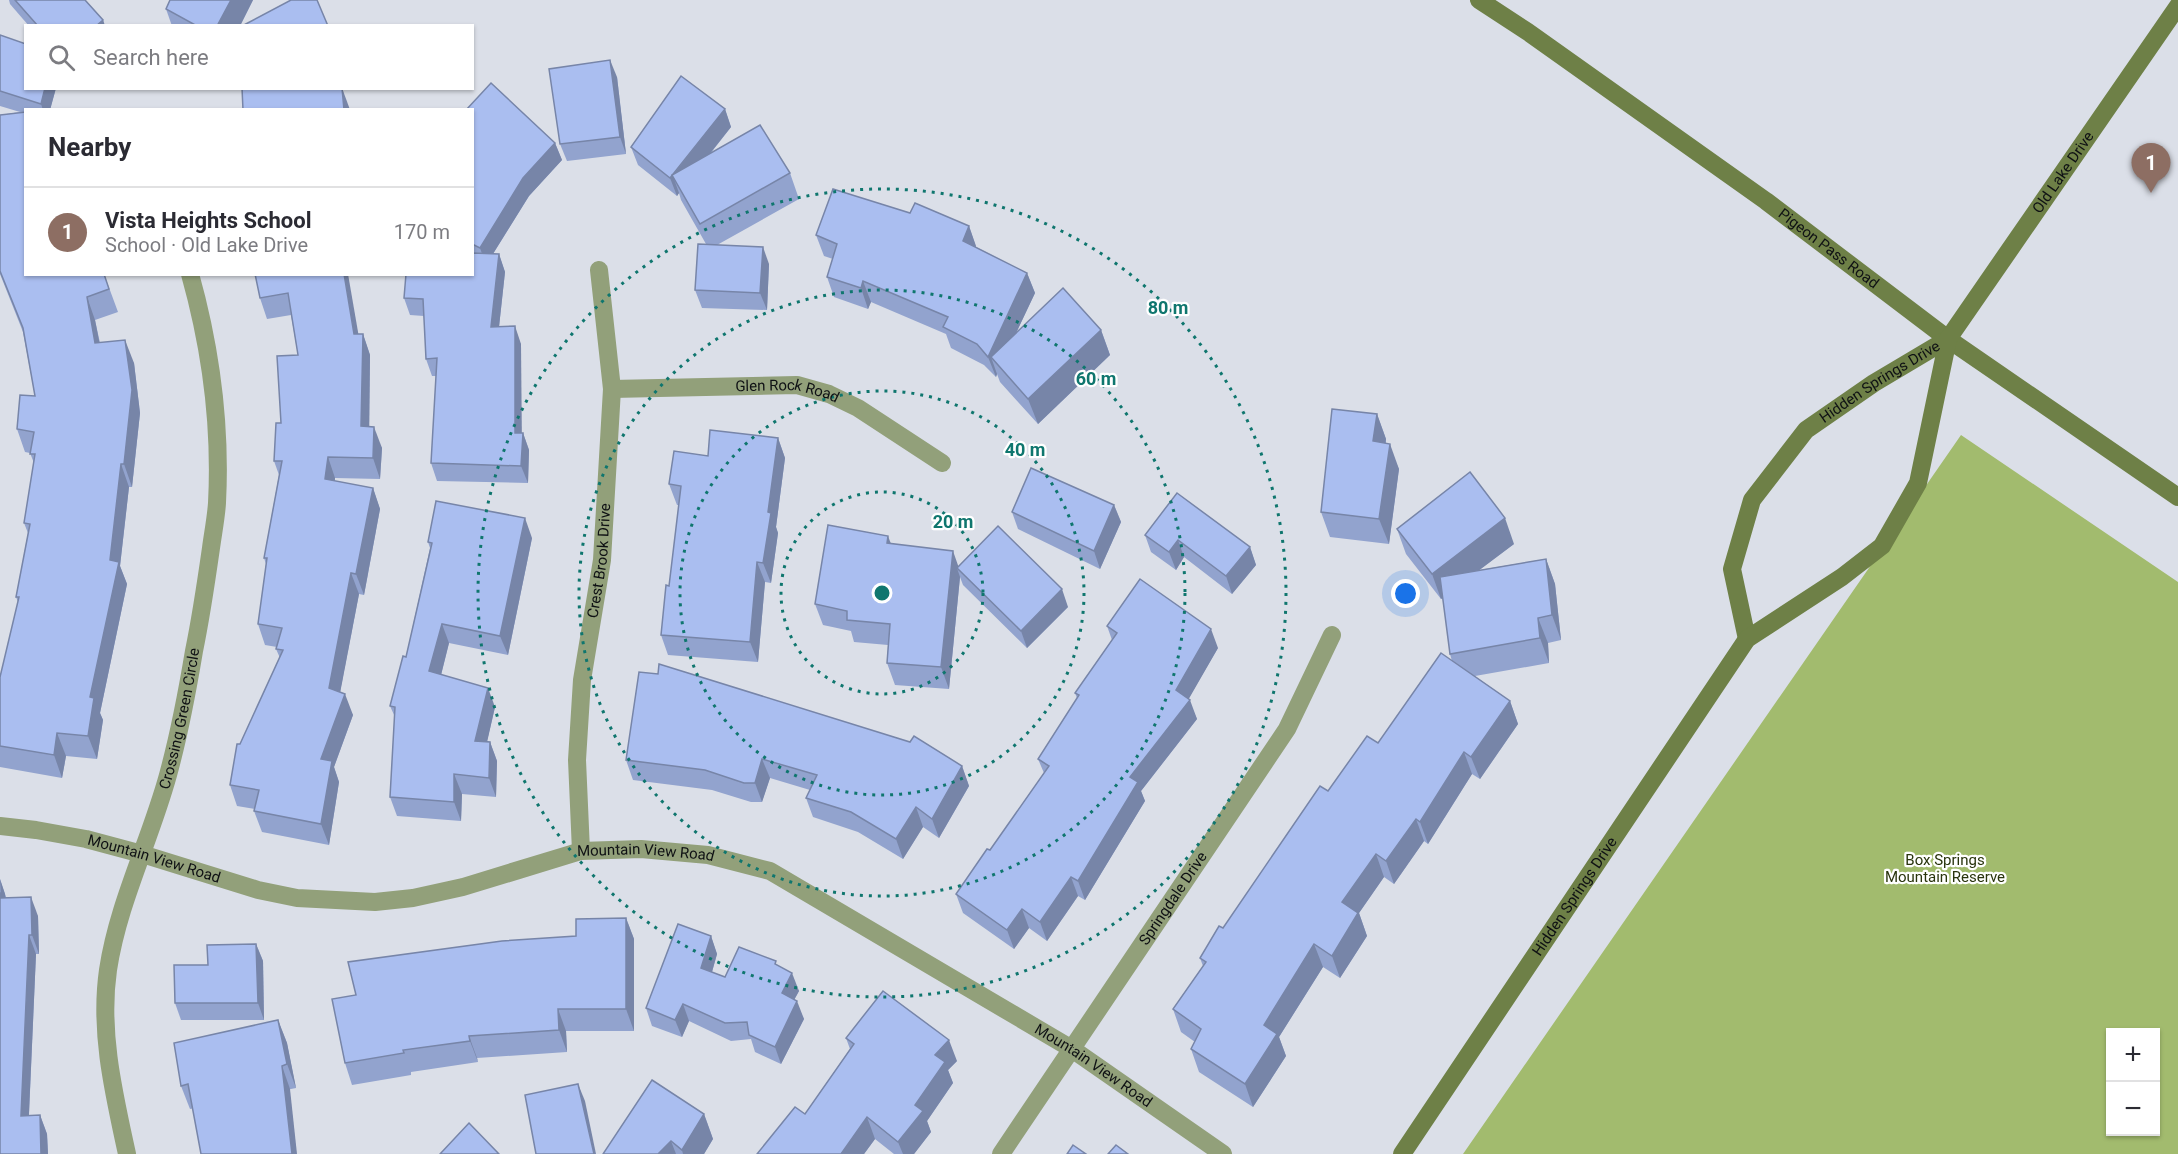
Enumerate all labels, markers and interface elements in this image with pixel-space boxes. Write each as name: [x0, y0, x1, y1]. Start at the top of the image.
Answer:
search box: [24, 24, 474, 90]
icon: search: [45, 41, 78, 74]
text: Search here: [93, 45, 209, 70]
street label: Old Lake Drive: [2029, 128, 2098, 217]
text: Nearby: [48, 132, 131, 162]
pin: 1: [2132, 144, 2170, 193]
street label: Pigeon Pass Road: [1775, 205, 1882, 292]
text: Vista Heights School: [105, 208, 312, 233]
text: 1: [62, 220, 73, 244]
text: 170 m: [394, 220, 450, 244]
text: School · Old Lake Drive: [105, 233, 308, 257]
text: 80 m: [1148, 297, 1188, 318]
street label: Hidden Springs Drive: [1816, 337, 1943, 427]
text: 60 m: [1076, 368, 1116, 389]
street label: Glen Rock Road: [735, 376, 842, 407]
text: 40 m: [1005, 439, 1045, 460]
street label: Crest Brook Drive: [583, 503, 614, 619]
text: 20 m: [933, 511, 973, 532]
your location: [1391, 579, 1420, 608]
centre of rings: [872, 583, 892, 603]
street label: Crossing Green Circle: [155, 647, 203, 791]
street label: Mountain View Road: [86, 831, 223, 887]
street label: Hidden Springs Drive: [1528, 834, 1621, 959]
street label: Mountain View Road: [577, 840, 716, 865]
street label: Springdale Drive: [1135, 848, 1211, 949]
park label: Box Springs Mountain Reserve: [1885, 851, 2005, 886]
street label: Mountain View Road: [1031, 1020, 1156, 1111]
map controls: [2106, 1028, 2160, 1136]
button: +: [2106, 1028, 2160, 1082]
button: −: [2106, 1082, 2160, 1136]

